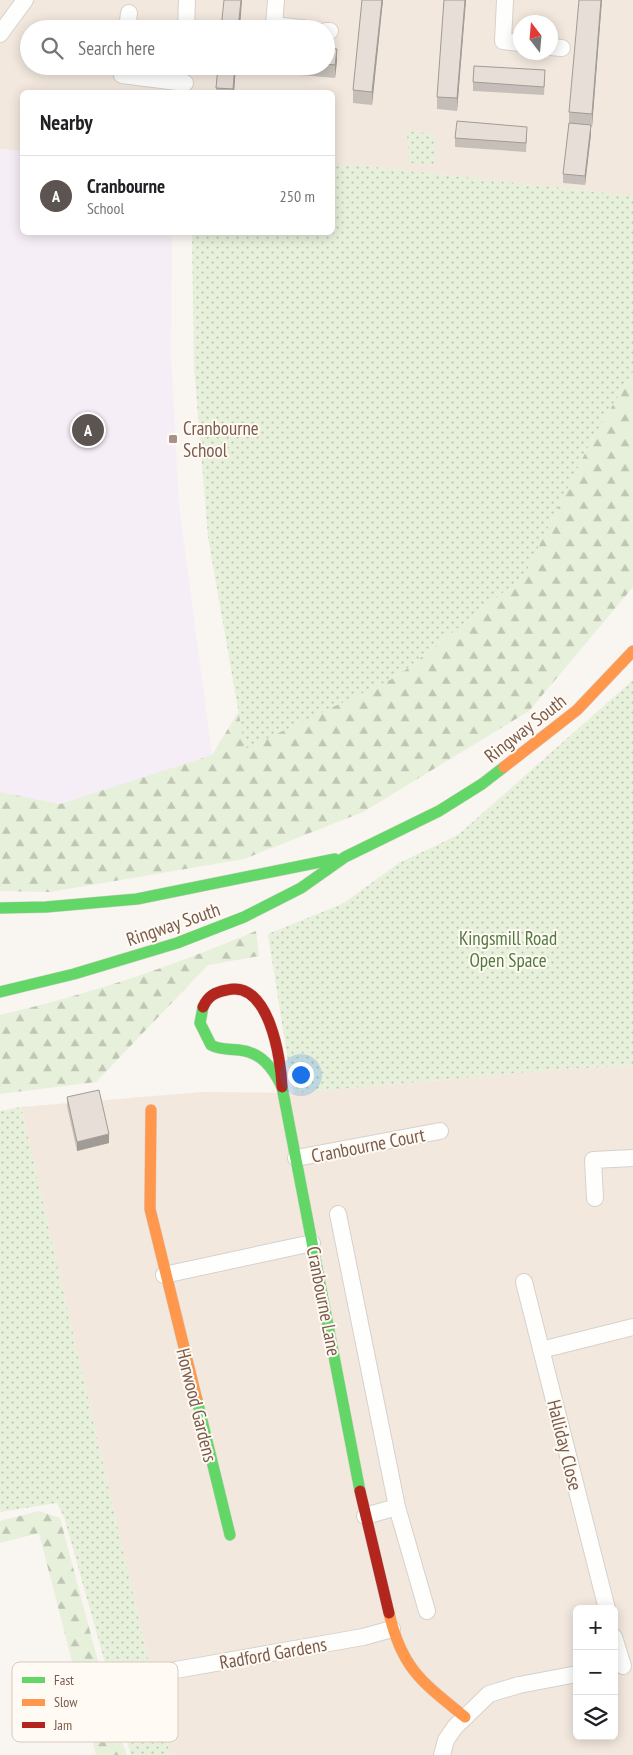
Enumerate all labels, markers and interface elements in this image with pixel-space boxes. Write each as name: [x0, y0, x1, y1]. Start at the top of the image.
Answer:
north arrow: [513, 15, 558, 60]
search box: [20, 20, 335, 75]
icon: search: [38, 34, 66, 62]
text: Search here: [78, 36, 155, 60]
text: Nearby: [40, 109, 93, 136]
text: Cranbourne: [87, 174, 165, 198]
text: A: [52, 186, 60, 206]
text: 250 m: [280, 186, 315, 206]
text: School: [87, 198, 124, 218]
pin: A: [72, 411, 104, 449]
place label: Cranbourne School: [183, 416, 259, 462]
marker: Cranbourne School: [167, 433, 179, 445]
street label: Ringway South: [479, 689, 571, 767]
street label: Ringway South: [123, 897, 223, 951]
park label: Kingsmill Road Open Space: [459, 926, 557, 972]
your location: [288, 1062, 314, 1088]
street label: Cranbourne Court: [309, 1122, 428, 1168]
street label: Cranbourne Lane: [302, 1244, 346, 1358]
street label: Horwood Gardens: [171, 1346, 223, 1464]
street label: Halliday Close: [542, 1397, 588, 1493]
map controls: [573, 1605, 618, 1740]
button: +: [573, 1605, 618, 1650]
street label: Radford Gardens: [218, 1632, 328, 1674]
button: −: [573, 1650, 618, 1695]
legend: [12, 1662, 178, 1742]
text: Fast: [54, 1671, 74, 1689]
text: Slow: [54, 1693, 78, 1711]
button: layers: [573, 1695, 618, 1740]
text: Jam: [53, 1716, 72, 1734]

